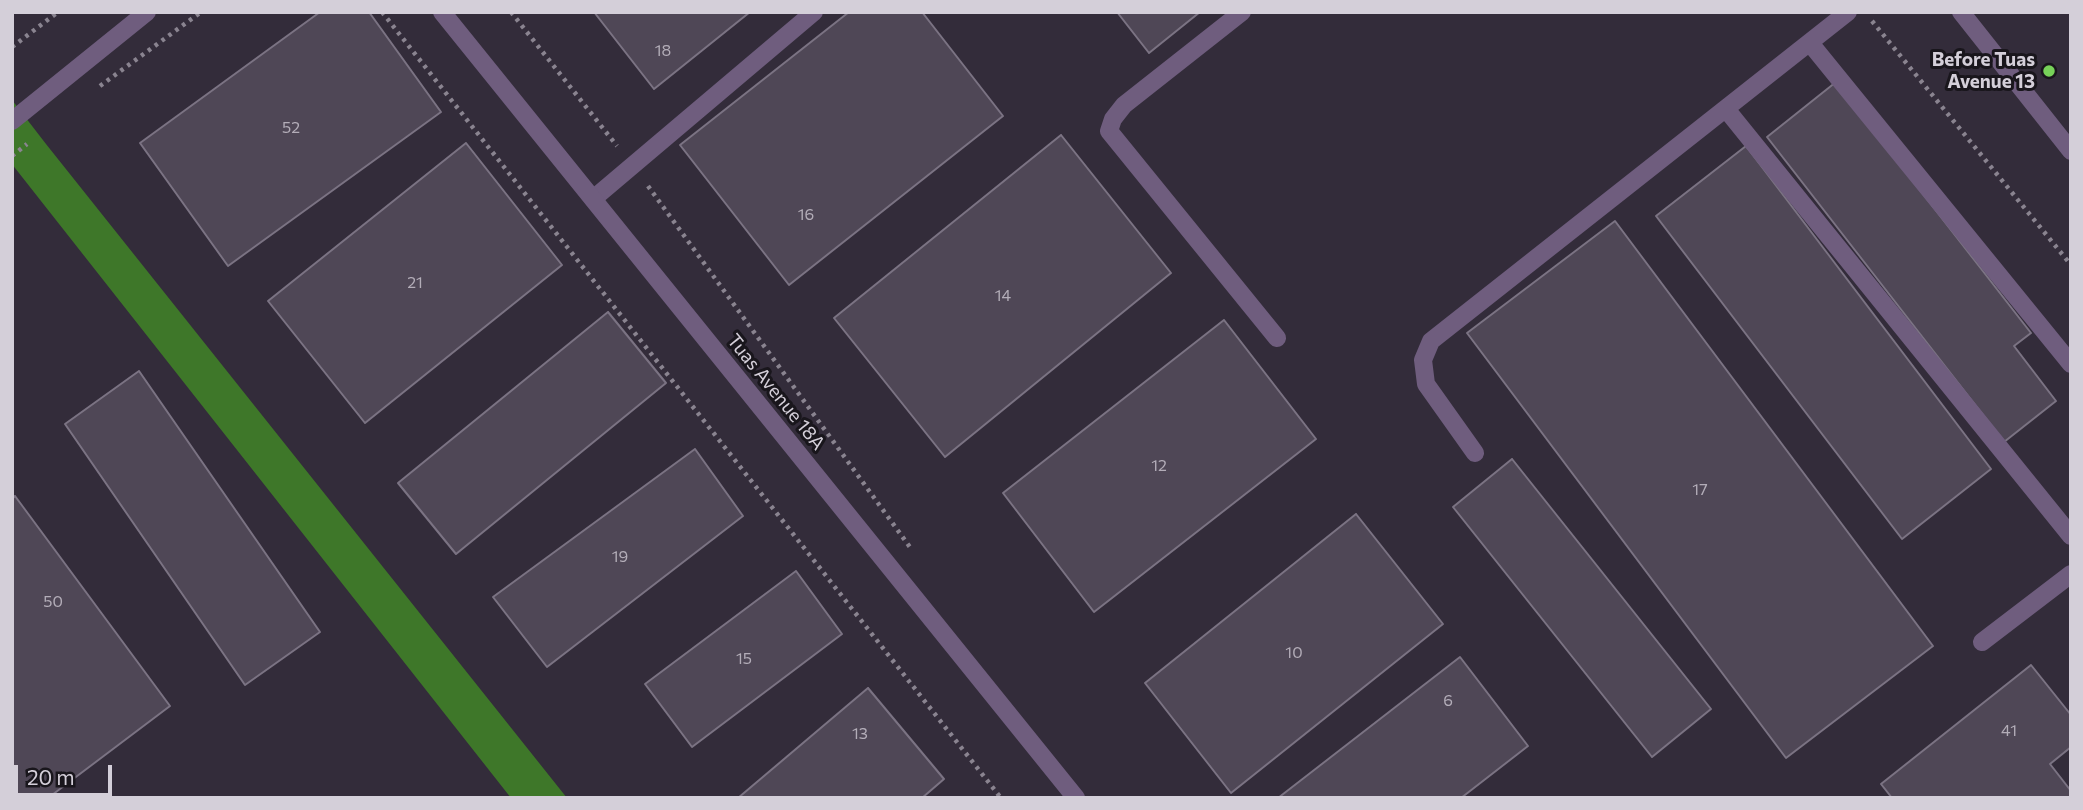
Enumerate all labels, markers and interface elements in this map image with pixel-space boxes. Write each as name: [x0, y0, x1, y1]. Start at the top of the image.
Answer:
house number: 18: [655, 41, 671, 61]
place label: Before Tuas Avenue 13: [1932, 49, 2035, 93]
marker: Before Tuas Avenue 13: [2041, 63, 2057, 79]
house number: 52: [282, 118, 300, 138]
house number: 16: [798, 205, 814, 225]
house number: 21: [407, 273, 423, 293]
house number: 14: [995, 286, 1011, 306]
street label: Tuas Avenue 18A: [722, 329, 830, 455]
house number: 12: [1151, 456, 1167, 476]
house number: 17: [1692, 480, 1708, 500]
house number: 19: [612, 547, 628, 567]
house number: 50: [43, 592, 63, 612]
house number: 10: [1285, 643, 1303, 663]
house number: 15: [736, 649, 752, 669]
house number: 6: [1443, 691, 1453, 711]
house number: 41: [2001, 721, 2017, 741]
house number: 13: [852, 724, 868, 744]
scale bar: [18, 750, 116, 794]
text: 20 m: [27, 764, 75, 789]

